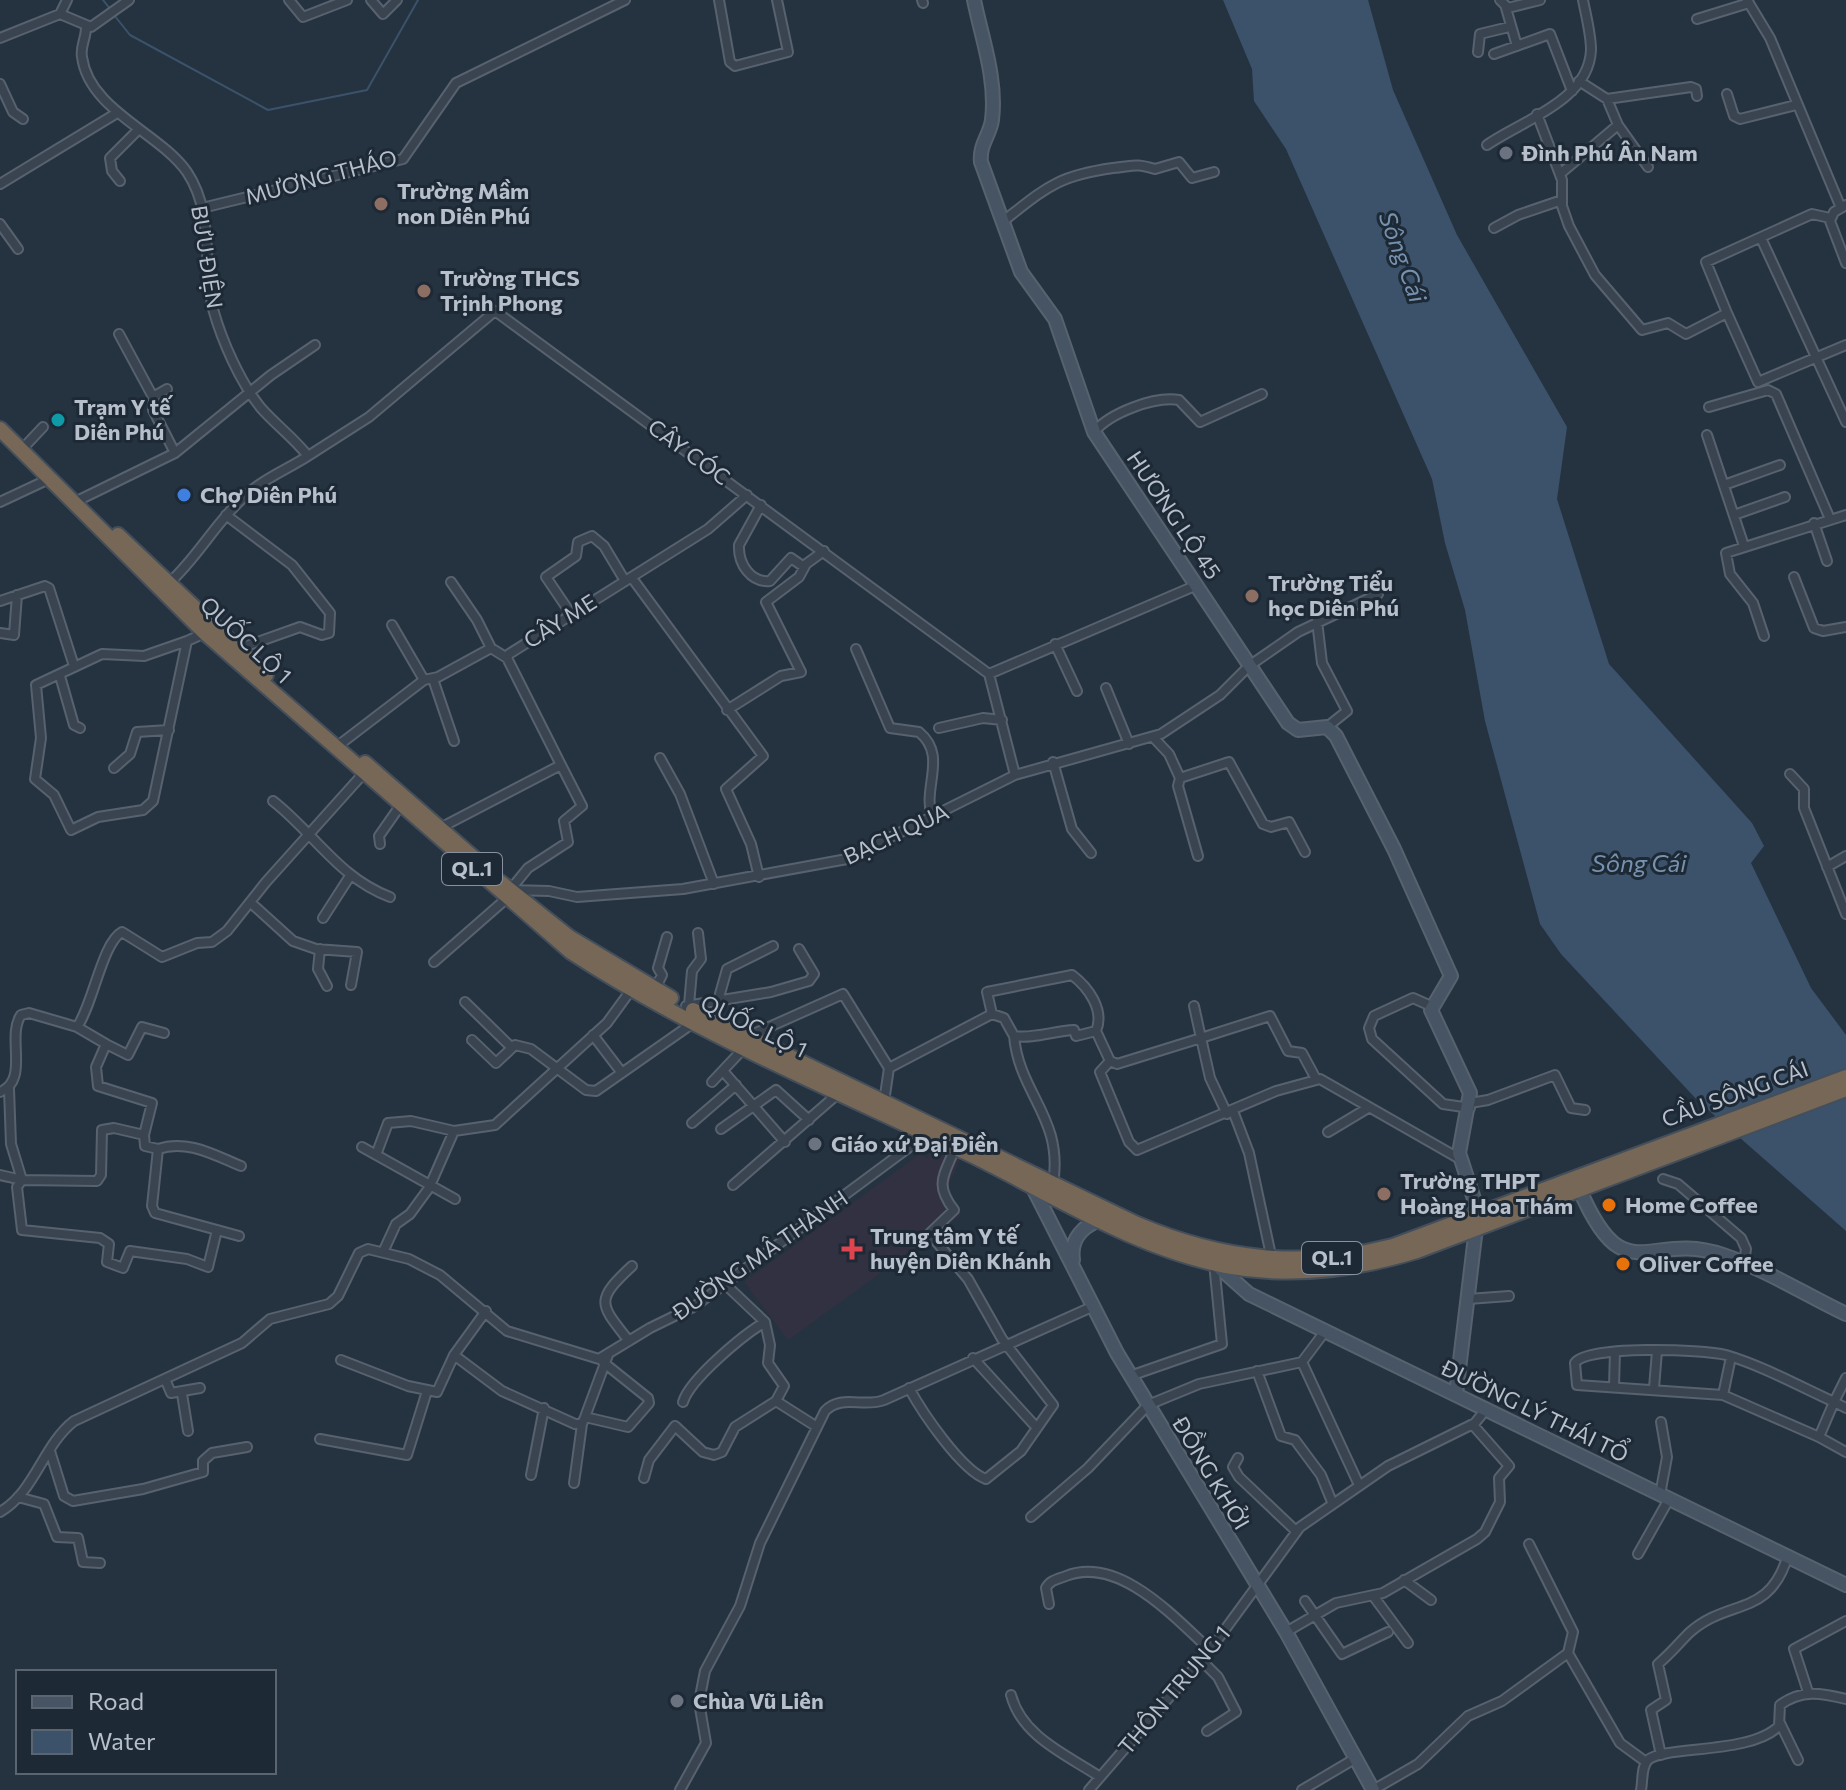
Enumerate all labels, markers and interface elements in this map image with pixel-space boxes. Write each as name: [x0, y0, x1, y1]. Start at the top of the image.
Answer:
place label: Đình Phú Ân Nam: [1521, 139, 1698, 166]
street label: MƯƠNG THÁO: [242, 143, 400, 210]
marker: Đình Phú Ân Nam: [1497, 144, 1515, 162]
place label: Trường Mầm non Diên Phú: [397, 177, 530, 229]
marker: Trường Mầm non Diên Phú: [372, 195, 390, 213]
street label: BƯU ĐIỆN: [186, 203, 229, 310]
water label: Sông Cái: [1374, 207, 1434, 307]
place label: Trường THCS Trịnh Phong: [440, 264, 580, 316]
marker: Trường THCS Trịnh Phong: [415, 282, 433, 300]
place label: Trạm Y tế Diên Phú: [74, 393, 174, 445]
marker: Trạm Y tế Diên Phú: [49, 411, 67, 429]
street label: CÂY CÓC: [643, 413, 736, 490]
street label: HƯƠNG LỘ 45: [1122, 445, 1227, 584]
place label: Chợ Diên Phú: [200, 481, 337, 508]
marker: Chợ Diên Phú: [175, 486, 193, 504]
place label: Trường Tiểu học Diên Phú: [1268, 569, 1399, 621]
marker: Trường Tiểu học Diên Phú: [1243, 587, 1261, 605]
street label: CÂY ME: [518, 588, 601, 653]
street label: QUỐC LỘ 1: [195, 589, 299, 689]
street label: BẠCH QUA: [839, 797, 953, 870]
water label: Sông Cái: [1592, 848, 1687, 877]
road number: QL.1: [442, 853, 502, 885]
street label: QUỐC LỘ 1: [697, 986, 813, 1063]
street label: CẦU SÔNG CÁI: [1657, 1053, 1812, 1133]
place label: Giáo xứ Đại Điền: [831, 1130, 999, 1157]
marker: Giáo xứ Đại Điền: [806, 1135, 824, 1153]
place label: Trường THPT Hoàng Hoa Thám: [1400, 1167, 1573, 1219]
street label: ĐƯỜNG MÂ THÀNH: [666, 1184, 853, 1326]
marker: Trường THPT Hoàng Hoa Thám: [1375, 1185, 1393, 1203]
place label: Home Coffee: [1625, 1191, 1758, 1218]
marker: Home Coffee: [1600, 1196, 1618, 1214]
place label: Trung tâm Y tế huyện Diên Khánh: [870, 1222, 1051, 1274]
marker: Trung tâm Y tế huyện Diên Khánh: [841, 1238, 863, 1260]
road number: QL.1: [1302, 1242, 1362, 1274]
place label: Oliver Coffee: [1639, 1250, 1774, 1277]
marker: Oliver Coffee: [1614, 1255, 1632, 1273]
street label: ĐƯỜNG LÝ THÁI TỔ: [1436, 1350, 1634, 1468]
street label: ĐỒNG KHỞI: [1167, 1409, 1257, 1534]
street label: THÔN TRUNG 1: [1112, 1620, 1235, 1760]
legend: [16, 1670, 276, 1774]
text: Road: [88, 1686, 144, 1715]
place label: Chùa Vũ Liên: [693, 1687, 824, 1714]
marker: Chùa Vũ Liên: [668, 1692, 686, 1710]
text: Water: [88, 1726, 156, 1755]

